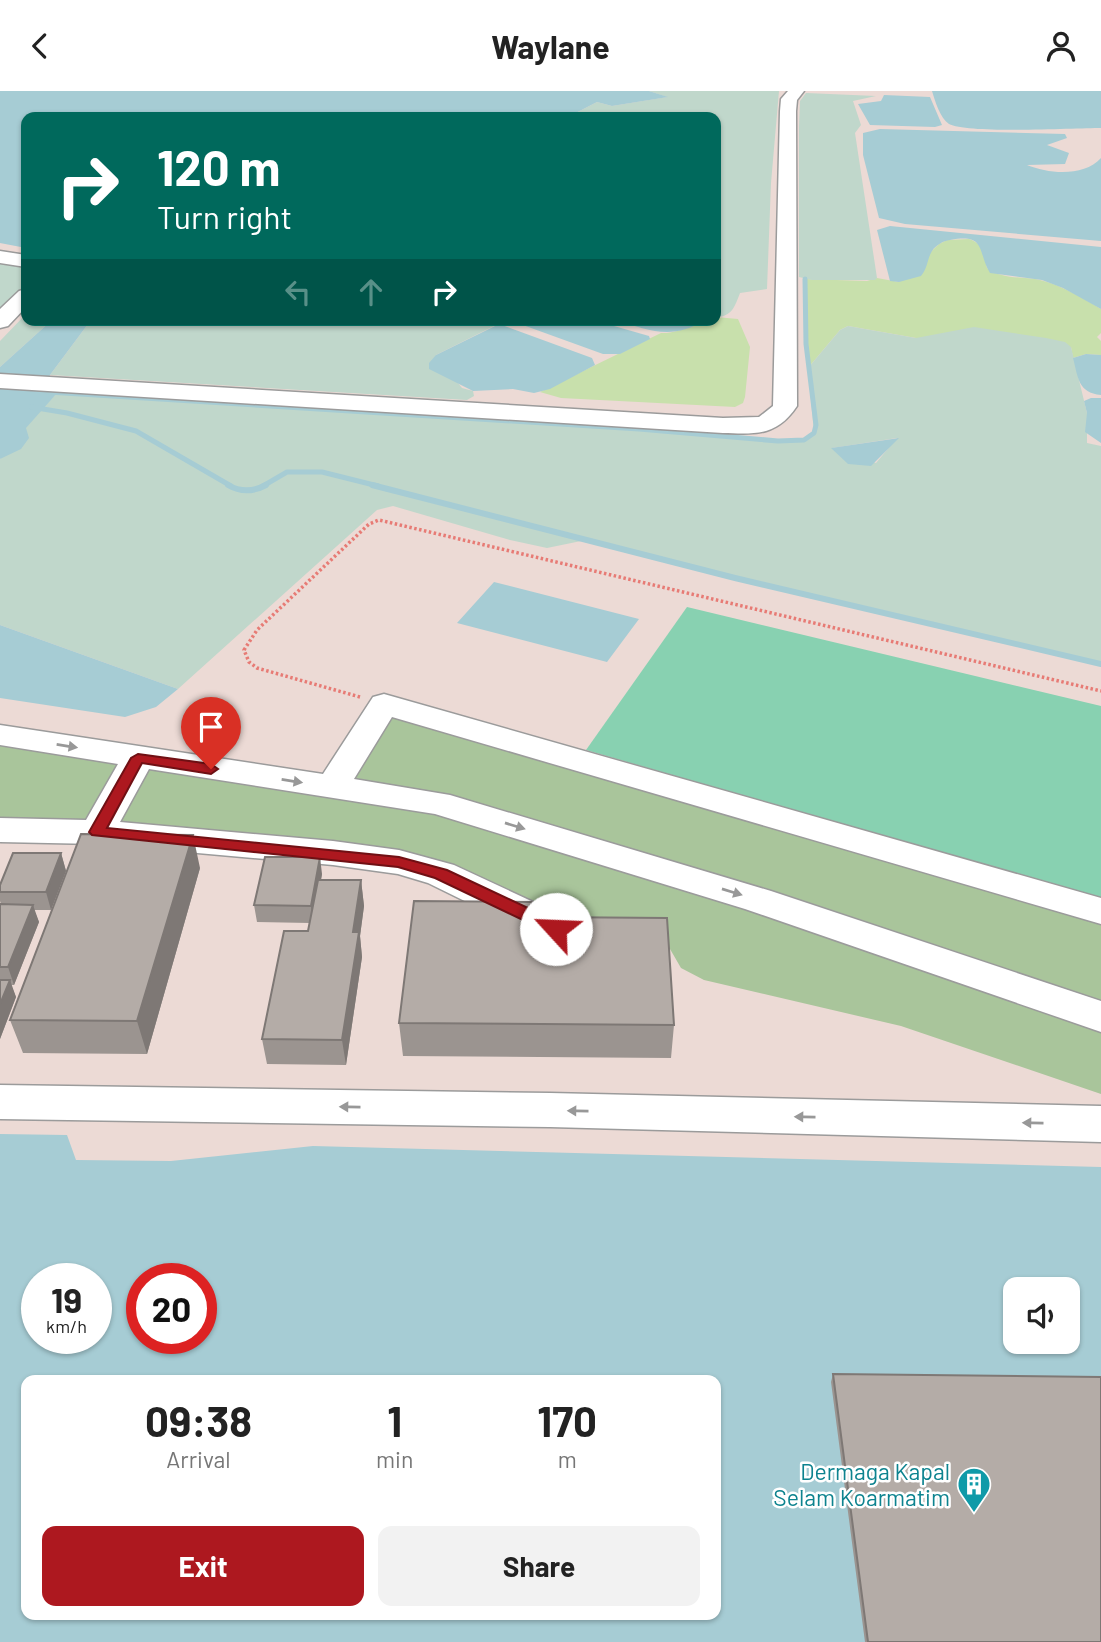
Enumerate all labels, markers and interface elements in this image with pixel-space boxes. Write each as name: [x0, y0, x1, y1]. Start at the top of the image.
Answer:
icon: back: [21, 27, 59, 65]
text: Waylane: [491, 27, 610, 65]
icon: person: [1042, 27, 1080, 65]
text: 120 m: [157, 137, 280, 196]
icon: right: [42, 140, 133, 231]
text: Turn right: [157, 197, 292, 235]
icon: left: [279, 273, 317, 311]
icon: ahead: [352, 273, 390, 311]
icon: right: [425, 273, 463, 311]
pin: [181, 697, 241, 769]
icon: arrive: [192, 708, 230, 746]
one-way arrow: [56, 741, 78, 752]
one-way arrow: [281, 776, 303, 787]
one-way arrow: [504, 822, 525, 832]
one-way arrow: [722, 888, 743, 898]
position arrow: [519, 892, 593, 966]
one-way arrow: [339, 1101, 361, 1113]
one-way arrow: [567, 1105, 589, 1117]
one-way arrow: [794, 1111, 816, 1122]
one-way arrow: [1022, 1117, 1044, 1128]
speed limit sign: 20: [126, 1263, 217, 1354]
map controls: [1003, 1277, 1080, 1354]
button: sound: [1003, 1277, 1080, 1354]
text: 19: [51, 1278, 82, 1320]
text: km/h: [46, 1315, 87, 1337]
text: 09:38: [145, 1395, 252, 1445]
text: 1: [387, 1395, 402, 1445]
text: 170: [537, 1395, 597, 1445]
text: Arrival: [166, 1445, 231, 1473]
text: min: [376, 1445, 413, 1473]
text: m: [558, 1445, 577, 1473]
place label: Dermaga Kapal Selam Koarmatim: [773, 1457, 950, 1511]
building icon: Dermaga Kapal Selam Koarmatim: [955, 1465, 993, 1514]
button: Exit: [42, 1526, 364, 1606]
button: Share: [378, 1526, 700, 1606]

